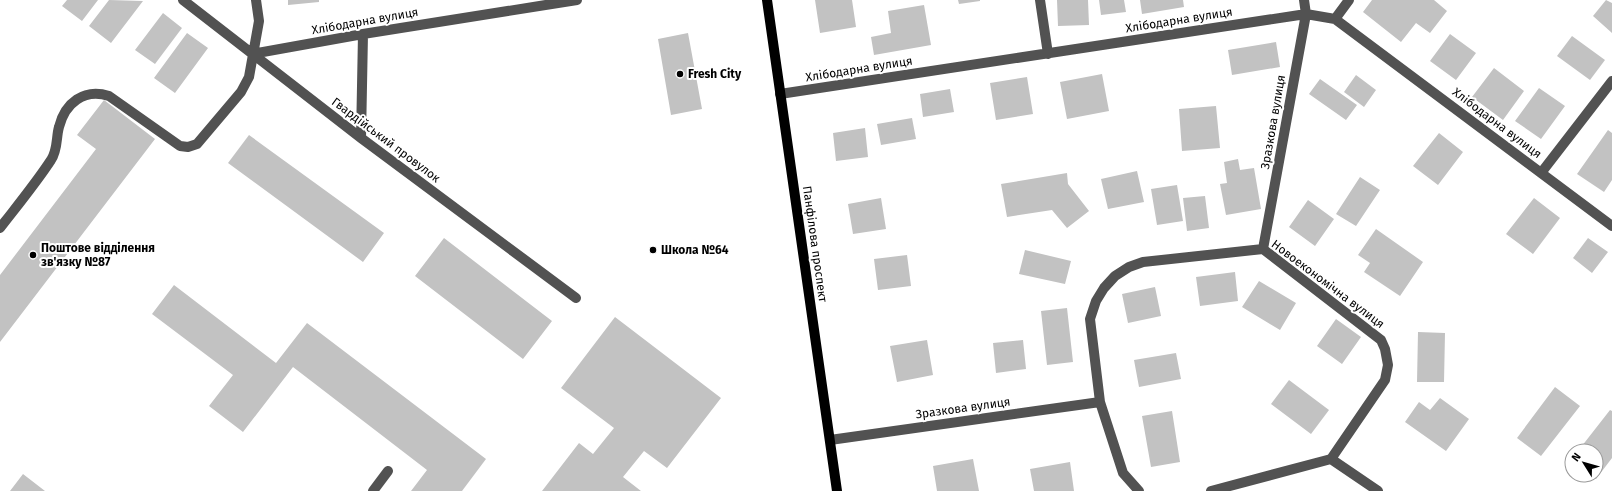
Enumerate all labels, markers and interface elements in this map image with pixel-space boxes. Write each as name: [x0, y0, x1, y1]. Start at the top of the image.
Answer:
street label: Хлібодарна вулиця: [311, 5, 419, 37]
street label: Хлібодарна вулиця: [1125, 5, 1233, 35]
street label: Хлібодарна вулиця: [805, 54, 913, 84]
place label: Fresh City: [688, 67, 742, 81]
marker: Fresh City: [675, 69, 685, 79]
street label: Зразкова вулиця: [1258, 74, 1288, 170]
street label: Хлібодарна вулиця: [1450, 85, 1544, 161]
street label: Гвардійський провулок: [329, 95, 444, 186]
street label: Панфілова проспект: [800, 185, 830, 304]
street label: Новоекономічна вулиця: [1269, 237, 1387, 331]
place label: Поштове відділення зв'язку №87: [41, 241, 155, 269]
place label: Школа №64: [661, 243, 729, 257]
marker: Школа №64: [648, 245, 658, 255]
marker: Поштове відділення зв'язку №87: [28, 250, 38, 260]
street label: Зразкова вулиця: [915, 394, 1011, 422]
north arrow: [1564, 443, 1604, 483]
text: N: [1569, 450, 1584, 464]

